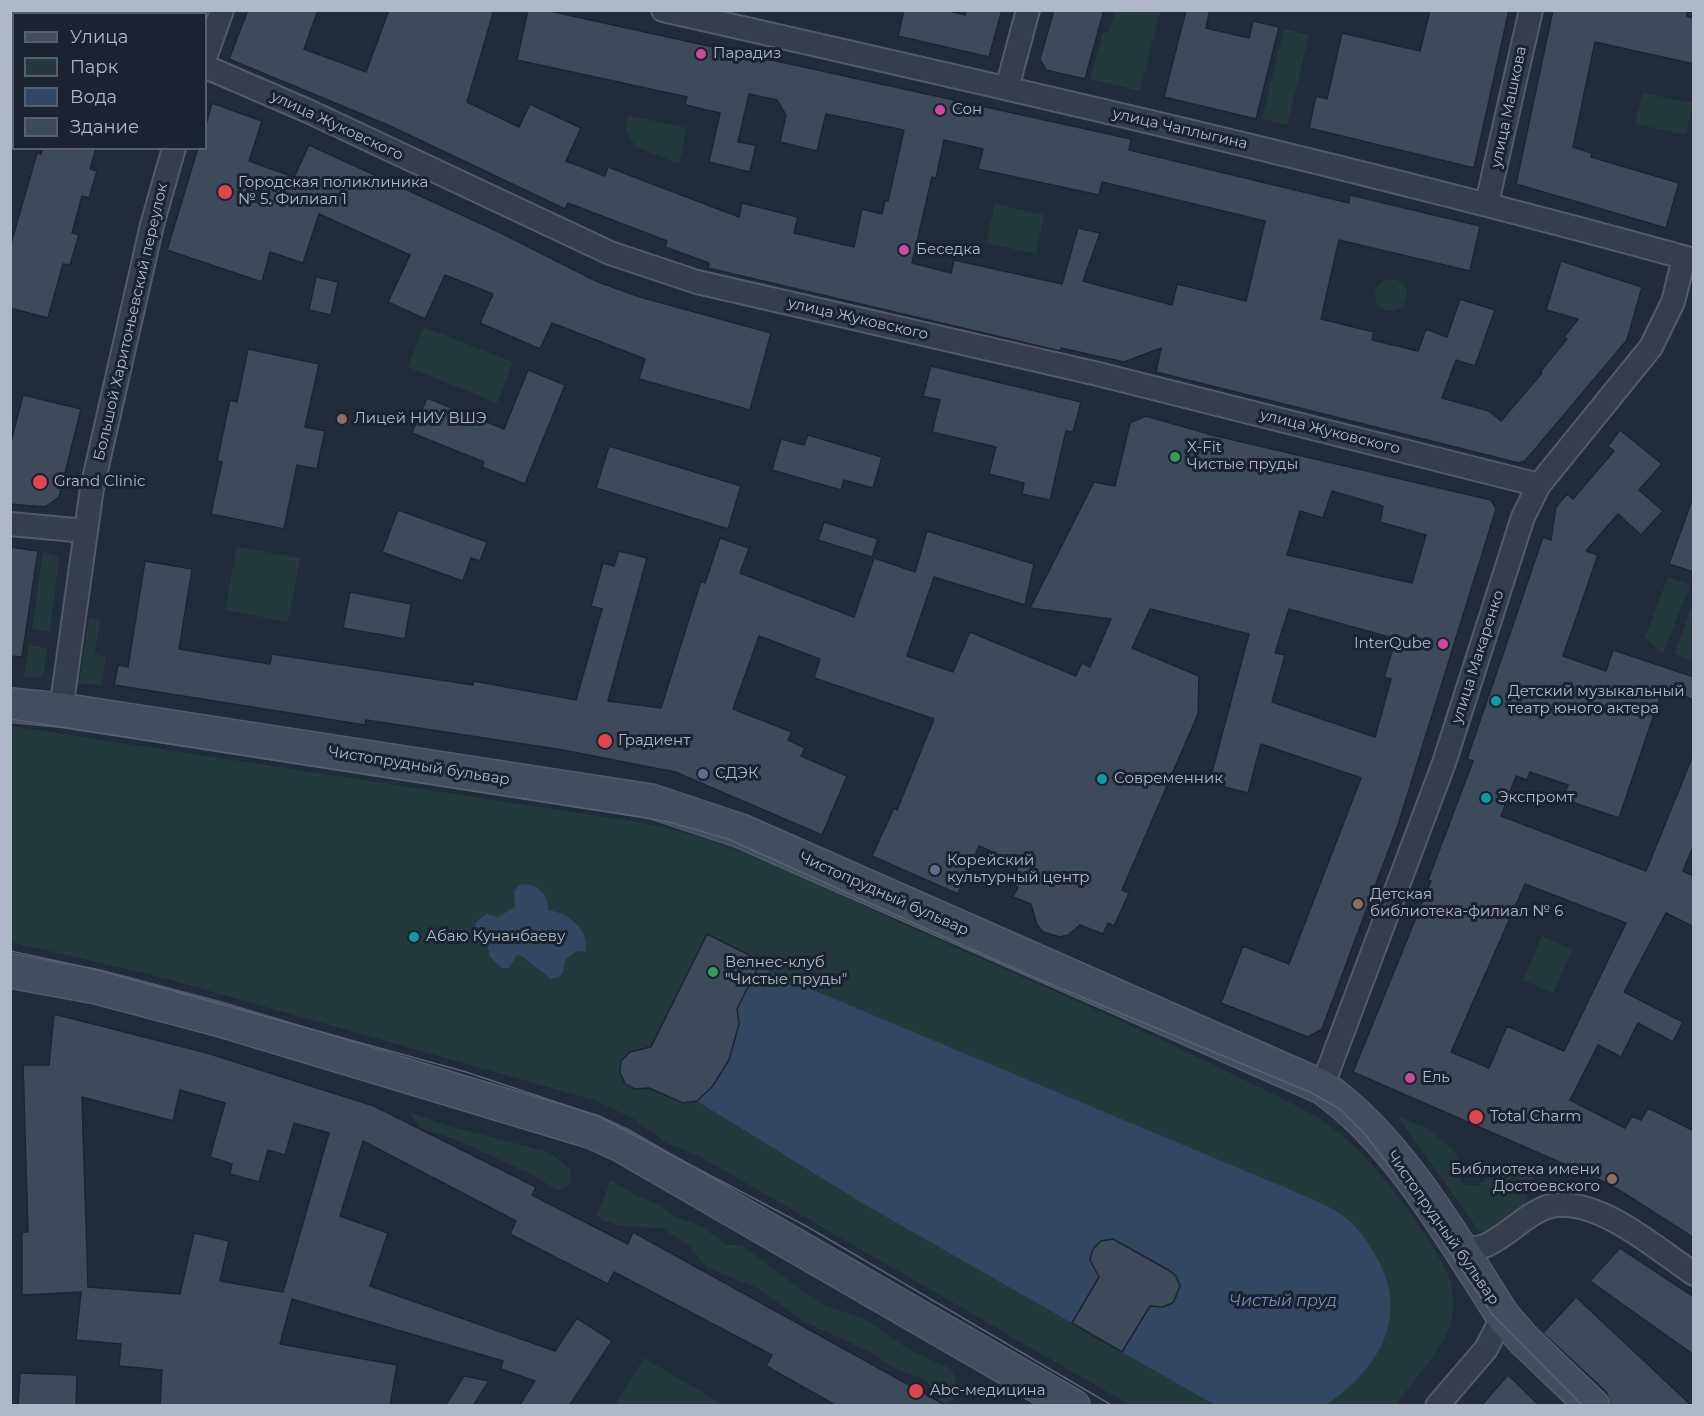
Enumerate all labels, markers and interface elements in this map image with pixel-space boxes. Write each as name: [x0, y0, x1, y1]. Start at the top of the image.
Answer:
legend: [12, 12, 207, 150]
text: Улица: [70, 26, 128, 48]
place label: Парадиз: [713, 45, 781, 63]
street label: улица Машкова: [1487, 45, 1531, 169]
marker: Парадиз: [694, 47, 708, 61]
text: Парк: [70, 56, 118, 78]
text: Вода: [70, 86, 117, 108]
street label: улица Жуковского: [268, 87, 406, 165]
place label: Сон: [952, 101, 982, 119]
marker: Сон: [933, 103, 947, 117]
street label: улица Чаплыгина: [1111, 105, 1249, 153]
text: Здание: [70, 116, 139, 138]
place label: Городская поликлиника № 5. Филиал 1: [238, 174, 428, 209]
street label: Большой Харитоньевский переулок: [90, 181, 172, 463]
marker: Городская поликлиника № 5. Филиал 1: [216, 183, 234, 201]
place label: Беседка: [916, 241, 981, 259]
marker: Беседка: [897, 243, 911, 257]
street label: улица Жуковского: [786, 294, 930, 344]
street label: улица Жуковского: [1258, 406, 1402, 458]
place label: Лицей НИУ ВШЭ: [354, 410, 487, 428]
marker: Лицей НИУ ВШЭ: [335, 412, 349, 426]
place label: X-Fit Чистые пруды: [1187, 439, 1298, 474]
marker: X-Fit Чистые пруды: [1168, 450, 1182, 464]
marker: Grand Clinic: [31, 473, 49, 491]
place label: Grand Clinic: [54, 473, 145, 491]
street label: улица Макаренко: [1448, 588, 1508, 726]
place label: InterQube: [1354, 635, 1431, 653]
marker: InterQube: [1436, 637, 1450, 651]
place label: Детский музыкальный театр юного актера: [1508, 683, 1685, 718]
marker: Детский музыкальный театр юного актера: [1489, 694, 1503, 708]
marker: Градиент: [596, 732, 614, 750]
place label: Градиент: [618, 732, 690, 750]
street label: Чистопрудный бульвар: [327, 743, 511, 789]
place label: СДЭК: [715, 765, 758, 783]
marker: СДЭК: [696, 767, 710, 781]
place label: Современник: [1114, 770, 1223, 788]
marker: Современник: [1095, 772, 1109, 786]
place label: Экспромт: [1498, 789, 1574, 807]
marker: Экспромт: [1479, 791, 1493, 805]
street label: Чистопрудный бульвар: [797, 848, 971, 940]
place label: Корейский культурный центр: [947, 852, 1090, 887]
marker: Корейский культурный центр: [928, 863, 942, 877]
place label: Детская библиотека-филиал № 6: [1370, 886, 1563, 921]
marker: Детская библиотека-филиал № 6: [1351, 897, 1365, 911]
place label: Абаю Кунанбаеву: [426, 928, 565, 946]
marker: Абаю Кунанбаеву: [407, 930, 421, 944]
place label: Велнес-клуб "Чистые пруды": [725, 954, 847, 989]
marker: Велнес-клуб "Чистые пруды": [706, 965, 720, 979]
place label: Ель: [1422, 1069, 1450, 1087]
marker: Ель: [1403, 1071, 1417, 1085]
marker: Total Charm: [1467, 1108, 1485, 1126]
place label: Total Charm: [1490, 1108, 1581, 1126]
street label: Чистопрудный бульвар: [1383, 1148, 1503, 1308]
place label: Библиотека имени Достоевского: [1451, 1161, 1600, 1196]
marker: Библиотека имени Достоевского: [1605, 1172, 1619, 1186]
water label: Чистый пруд: [1229, 1291, 1337, 1311]
marker: Abc-медицина: [907, 1382, 925, 1400]
place label: Abc-медицина: [930, 1382, 1045, 1400]

